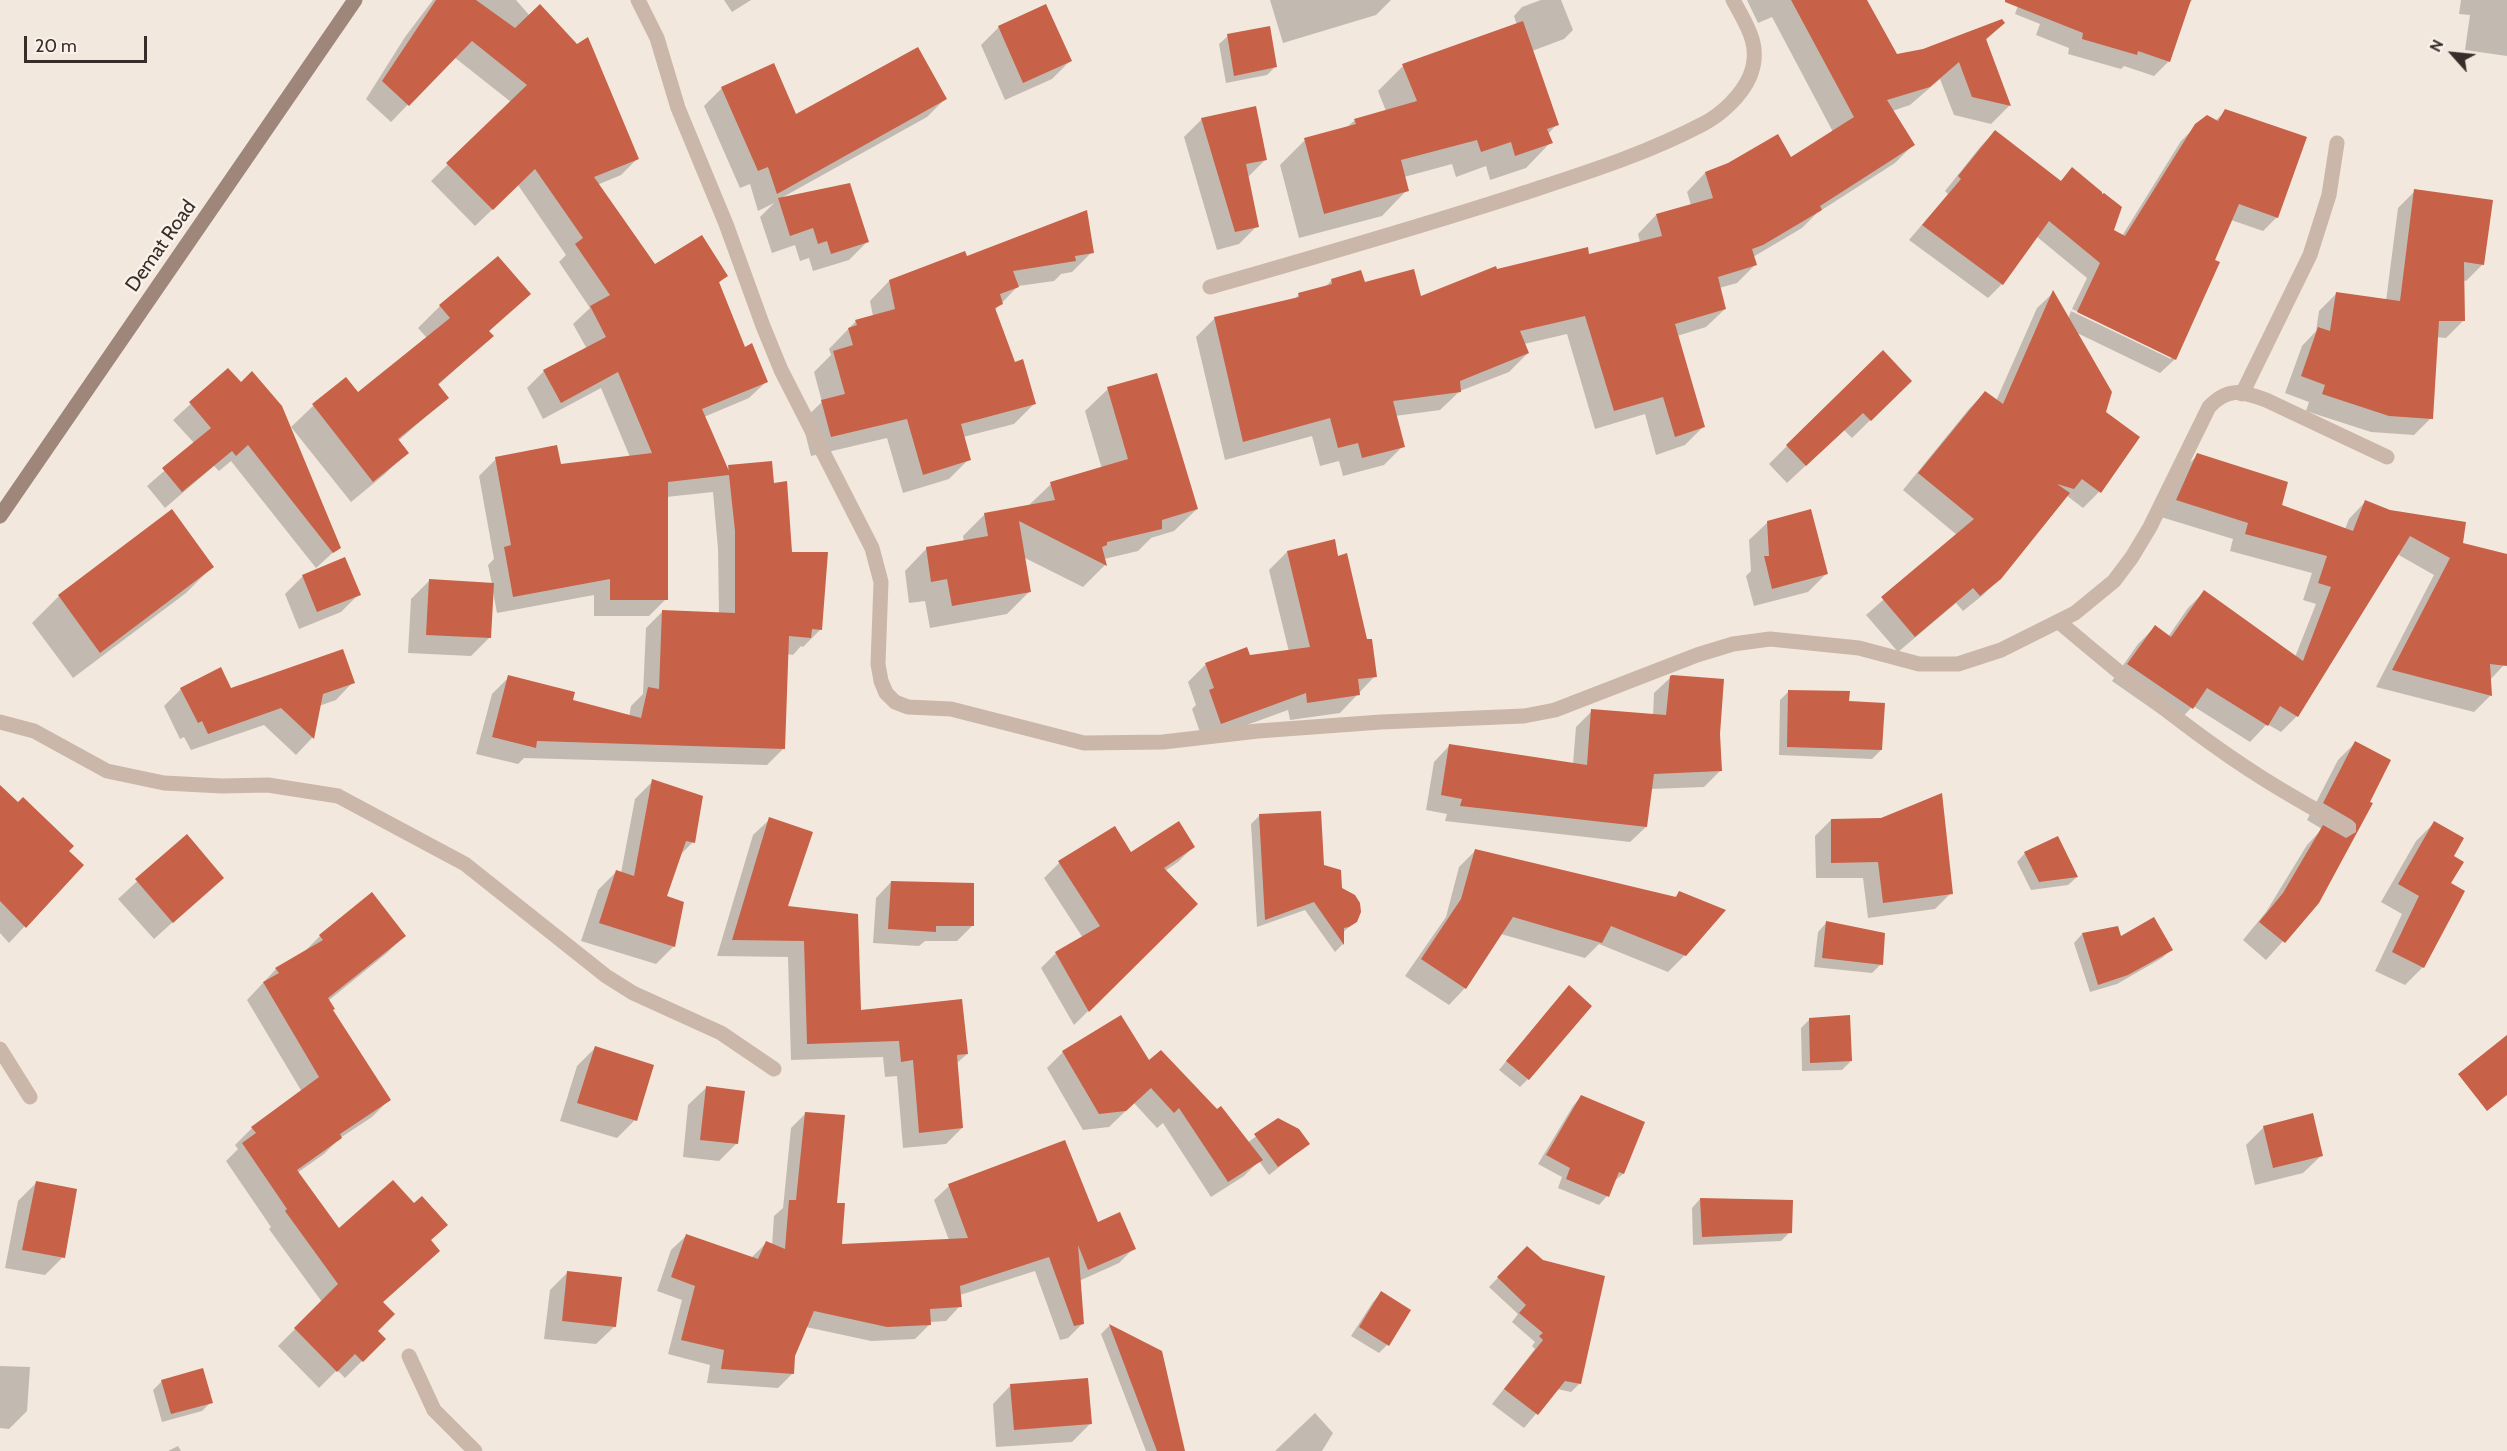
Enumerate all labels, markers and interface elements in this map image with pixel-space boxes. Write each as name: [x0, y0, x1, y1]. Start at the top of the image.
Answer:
scale bar: [27, 24, 150, 62]
north arrow: [2423, 24, 2483, 84]
text: 20 m: [35, 35, 77, 57]
text: N: [2425, 36, 2448, 55]
street label: Demat Road: [121, 196, 201, 296]

